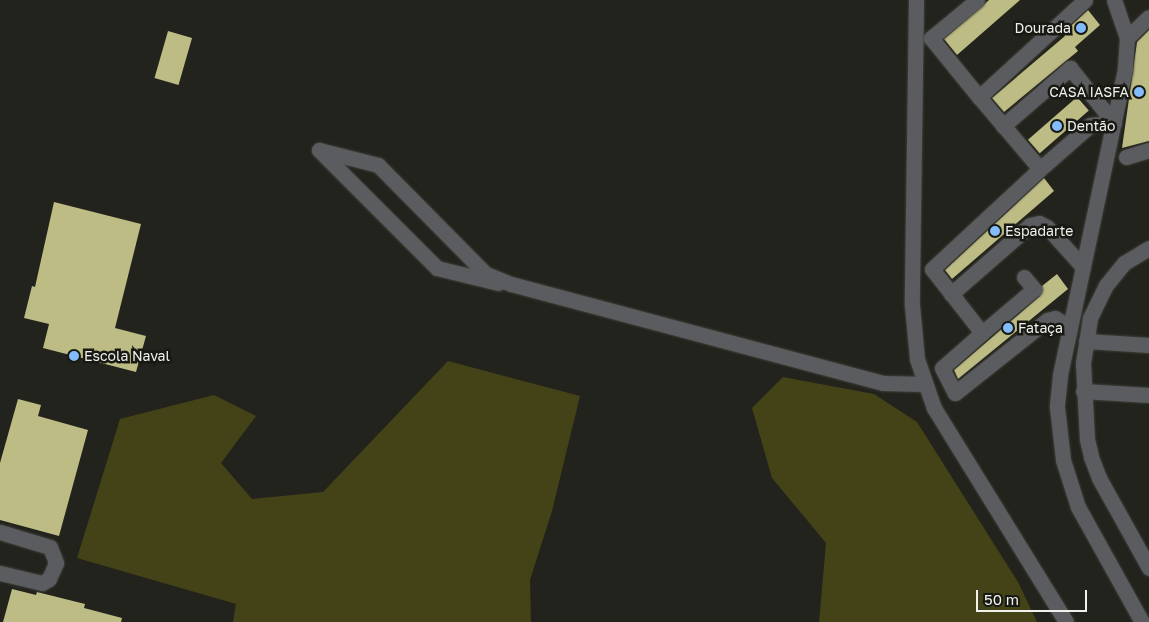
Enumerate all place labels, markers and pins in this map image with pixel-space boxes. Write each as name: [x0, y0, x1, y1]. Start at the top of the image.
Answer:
place label: Dourada: [1015, 20, 1071, 36]
marker: Dourada: [1075, 22, 1087, 34]
place label: CASA IASFA: [1049, 84, 1129, 100]
marker: CASA IASFA: [1133, 86, 1145, 98]
place label: Dentão: [1067, 118, 1115, 134]
marker: Dentão: [1051, 120, 1063, 132]
place label: Espadarte: [1005, 223, 1073, 239]
marker: Espadarte: [989, 225, 1001, 237]
place label: Fataça: [1018, 320, 1063, 336]
marker: Fataça: [1002, 322, 1014, 334]
place label: Escola Naval: [84, 348, 170, 364]
marker: Escola Naval: [68, 350, 80, 362]

